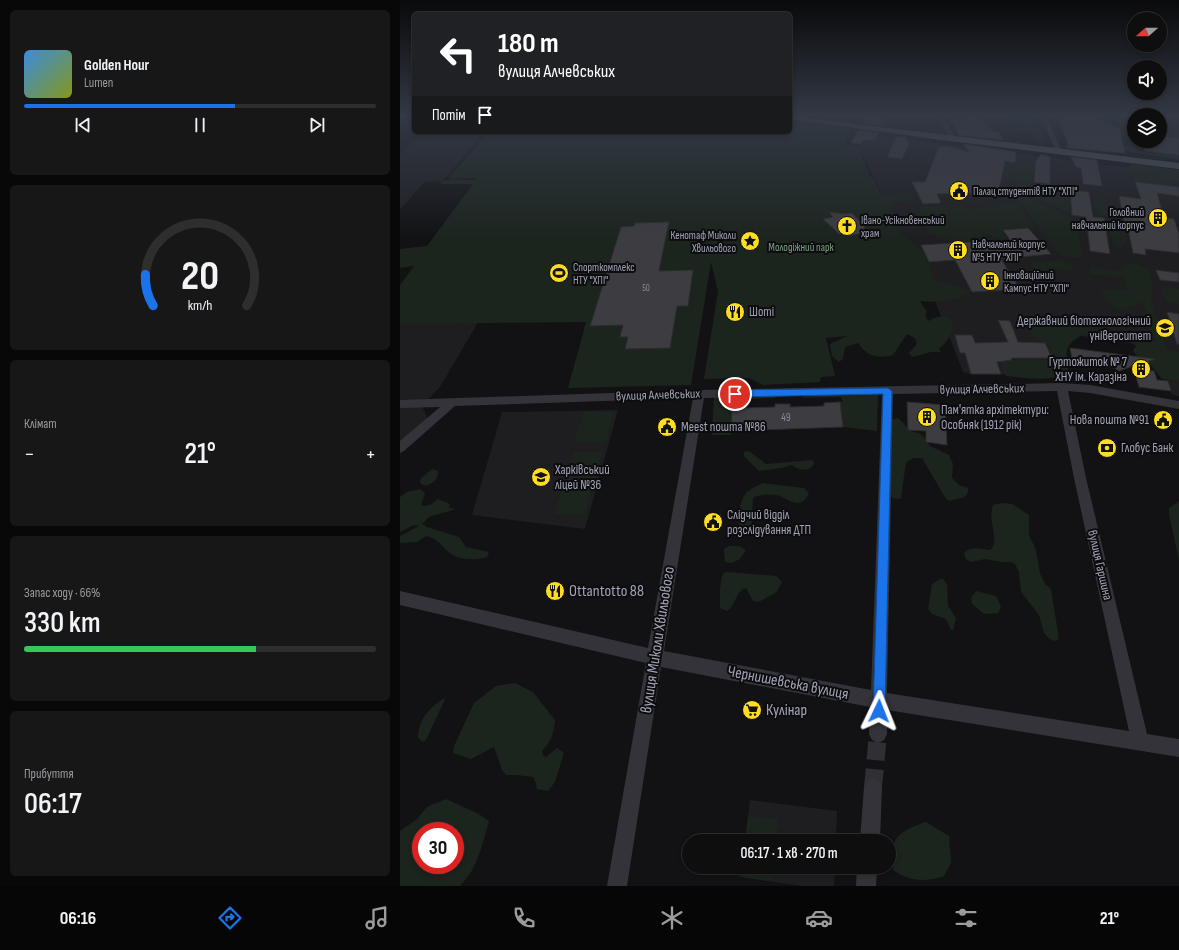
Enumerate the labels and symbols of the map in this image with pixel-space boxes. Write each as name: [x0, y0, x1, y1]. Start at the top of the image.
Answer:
north arrow: [1127, 12, 1167, 52]
public building icon: Палац студентів НТУ "ХПІ": [948, 180, 970, 202]
place label: Палац студентів НТУ "ХПІ": [973, 185, 1077, 198]
place label: Головний навчальний корпус: [1072, 206, 1144, 232]
building icon: Головний навчальний корпус: [1147, 207, 1169, 229]
place label: Івано-Усікновенський храм: [861, 214, 945, 240]
church icon: Івано-Усікновенський храм: [836, 215, 858, 237]
place label: Кенотаф Миколи Хвильового: [670, 229, 736, 255]
place icon: Кенотаф Миколи Хвильового: [739, 230, 761, 252]
place label: Навчальний корпус №5 НТУ "ХПІ": [972, 238, 1045, 264]
building icon: Навчальний корпус №5 НТУ "ХПІ": [947, 239, 969, 261]
park label: Молодіжний парк: [768, 241, 834, 254]
place label: Спорткомплекс НТУ "ХПІ": [573, 261, 635, 287]
sports icon: Спорткомплекс НТУ "ХПІ": [548, 262, 570, 284]
place label: Інноваційний Кампус НТУ "ХПІ": [1004, 269, 1069, 295]
building icon: Інноваційний Кампус НТУ "ХПІ": [979, 270, 1001, 292]
house number: 50: [642, 283, 650, 294]
restaurant icon: Шоті: [724, 301, 746, 323]
place label: Шоті: [749, 304, 774, 320]
place label: Державний біотехнологічний університет: [1017, 313, 1151, 344]
school or university icon: Державний біотехнологічний університет: [1154, 317, 1176, 339]
place label: Гуртожиток № 7 ХНУ ім. Каразіна: [1049, 354, 1128, 385]
building icon: Гуртожиток № 7 ХНУ ім. Каразіна: [1130, 358, 1152, 380]
pin: [718, 377, 752, 411]
street label: вулиця Алчевських: [940, 380, 1025, 398]
street label: вулиця Алчевських: [615, 386, 701, 404]
place label: Пам'ятка архітектури: Особняк (1912 рік): [941, 402, 1049, 433]
building icon: Пам'ятка архітектури: Особняк (1912 рік): [916, 406, 938, 428]
public building icon: Нова пошта №91: [1152, 409, 1174, 431]
house number: 49: [781, 411, 791, 424]
place label: Нова пошта №91: [1070, 412, 1149, 428]
public building icon: Meest пошта №86: [656, 416, 678, 438]
place label: Meest пошта №86: [681, 419, 766, 435]
bank icon: Глобус Банк: [1096, 437, 1118, 459]
place label: Глобус Банк: [1121, 440, 1173, 456]
place label: Харківський ліцей №36: [554, 462, 610, 493]
school or university icon: Харківський ліцей №36: [530, 466, 552, 488]
place label: Слідчий відділ розслідування ДТП: [727, 507, 811, 538]
public building icon: Слідчий відділ розслідування ДТП: [702, 511, 724, 533]
street label: вулиця Гаршина: [1084, 528, 1116, 602]
street label: вулиця Миколи Хвильового: [637, 565, 679, 715]
restaurant icon: Ottantotto 88: [544, 580, 566, 602]
place label: Ottantotto 88: [569, 582, 644, 601]
street label: Чернишевська вулиця: [726, 662, 850, 704]
position arrow: [858, 690, 900, 732]
supermarket icon: Кулінар: [741, 699, 763, 721]
place label: Кулінар: [766, 701, 807, 720]
speed limit sign: 30: [412, 822, 464, 874]

